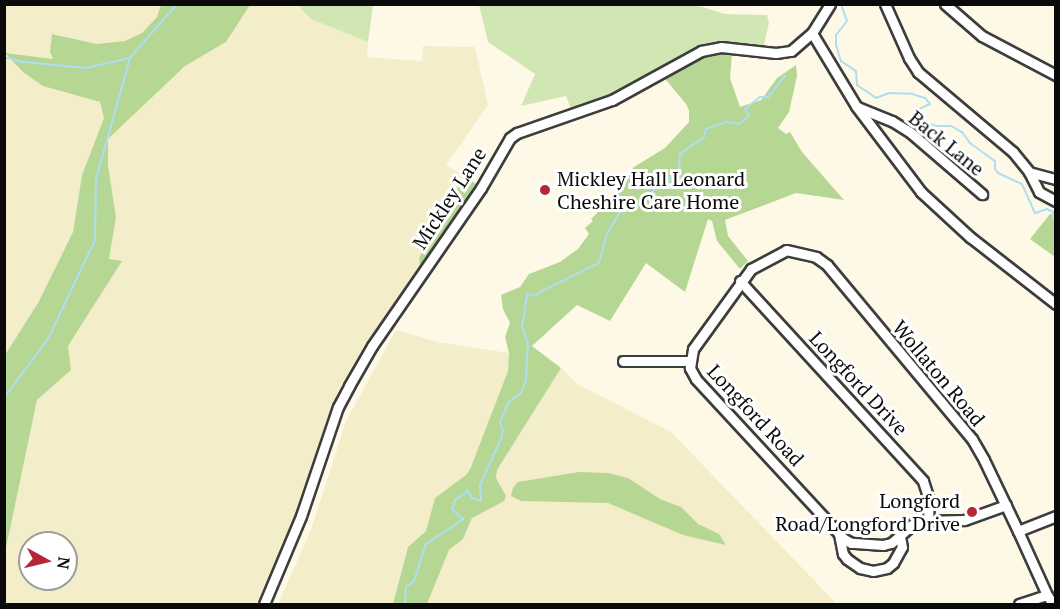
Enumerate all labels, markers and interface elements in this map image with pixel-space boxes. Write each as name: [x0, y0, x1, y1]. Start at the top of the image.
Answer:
street label: Back Lane: [905, 105, 989, 181]
street label: Mickley Lane: [407, 143, 491, 253]
place label: Mickley Hall Leonard Cheshire Care Home: [557, 166, 745, 213]
marker: Mickley Hall Leonard Cheshire Care Home: [538, 183, 552, 197]
street label: Wollaton Road: [888, 315, 990, 431]
street label: Longford Drive: [805, 326, 913, 440]
street label: Longford Road: [703, 359, 809, 471]
place label: Longford Road/Longford Drive: [775, 488, 960, 535]
marker: Longford Road/Longford Drive: [965, 505, 979, 519]
north arrow: [18, 531, 78, 591]
text: N: [52, 556, 76, 571]

